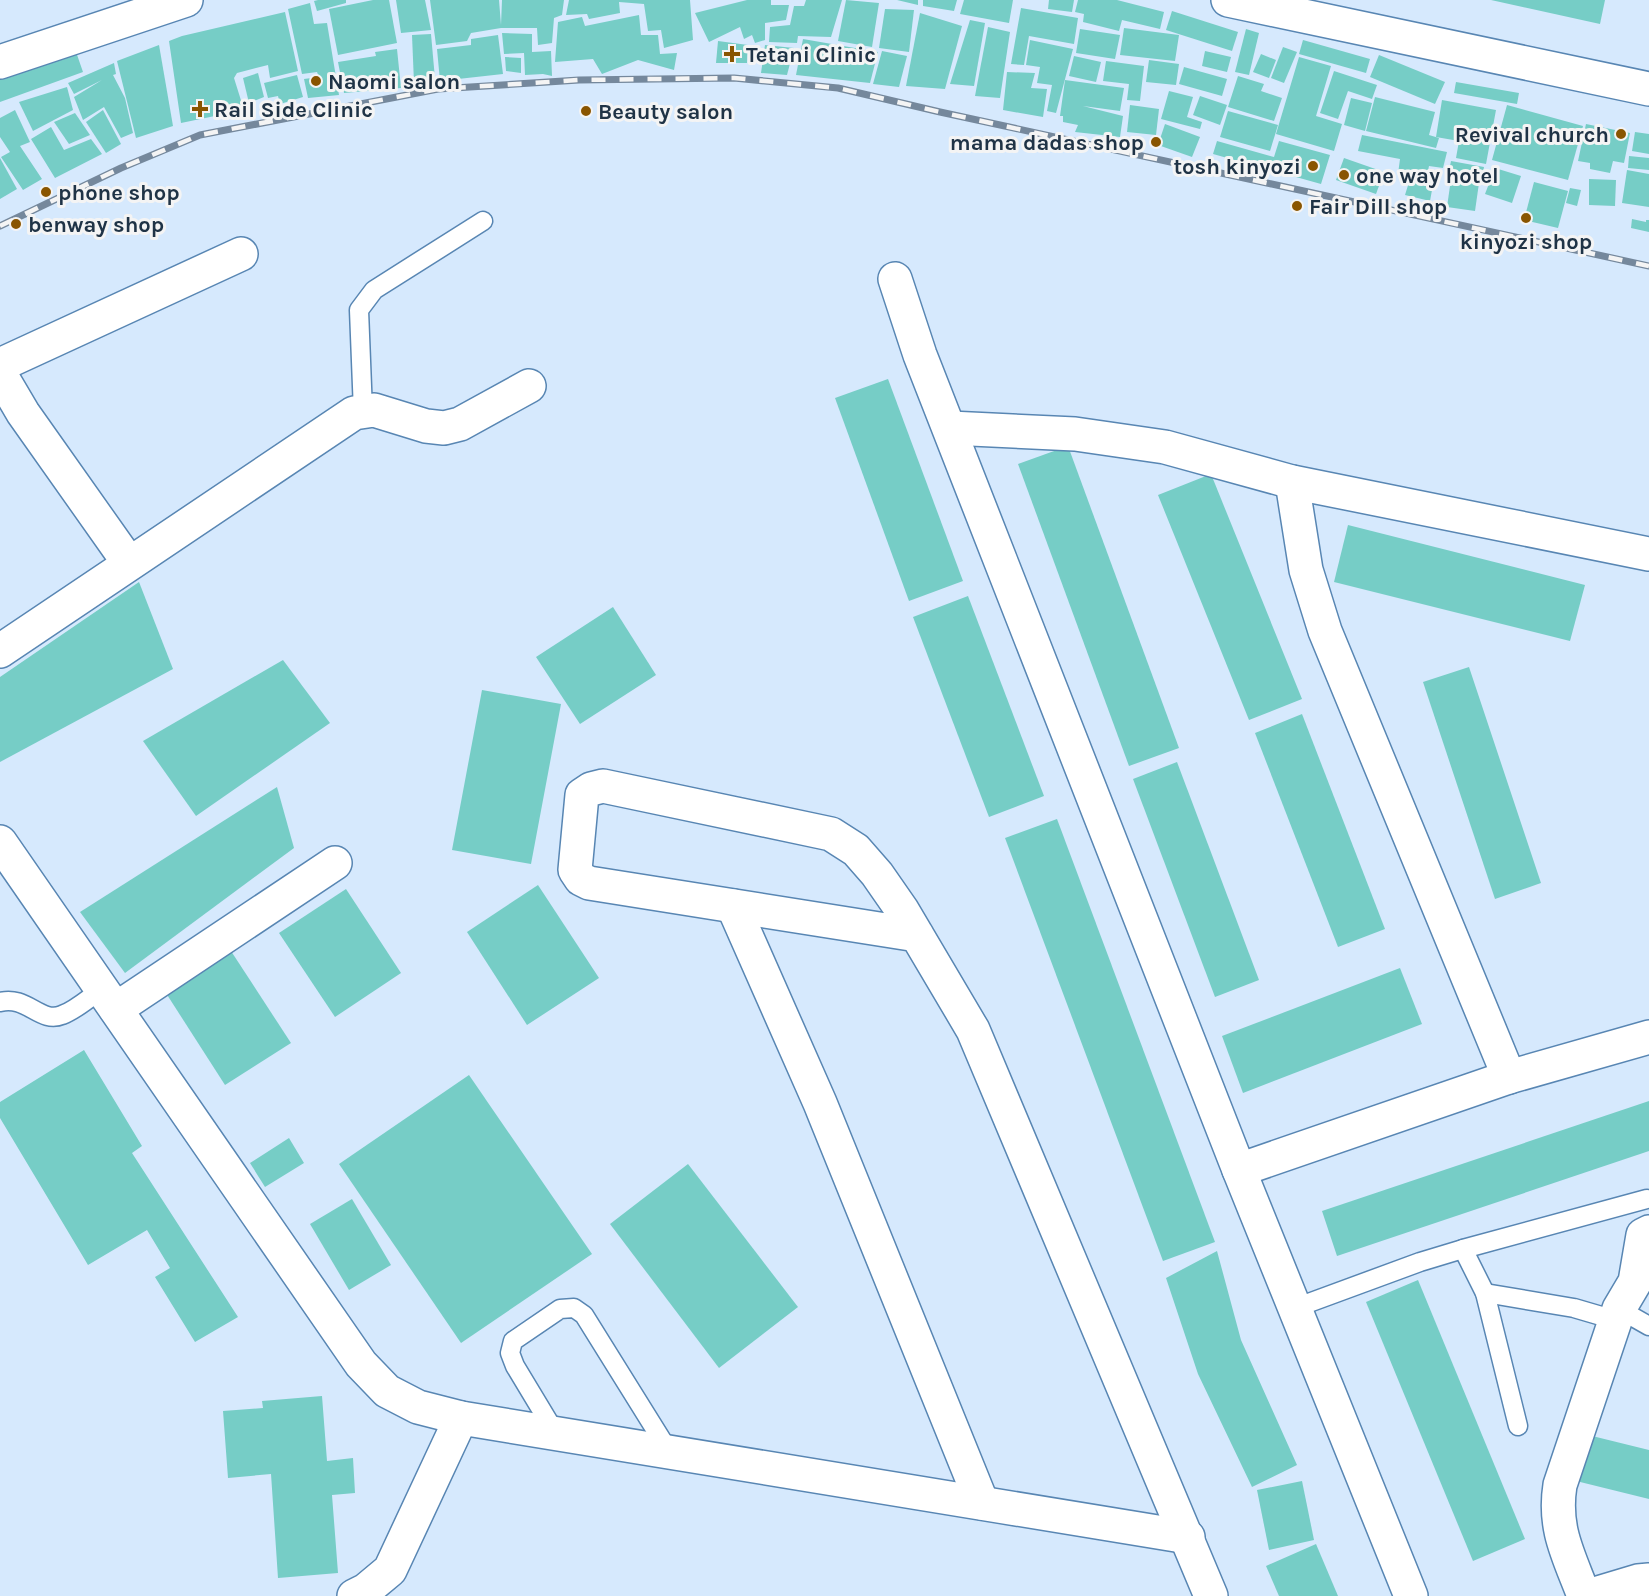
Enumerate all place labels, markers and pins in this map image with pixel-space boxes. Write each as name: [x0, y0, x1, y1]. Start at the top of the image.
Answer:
place label: Tetani Clinic: [746, 42, 876, 68]
marker: Tetani Clinic: [723, 45, 741, 63]
place label: Naomi salon: [328, 69, 460, 95]
marker: Naomi salon: [309, 74, 323, 88]
place label: Rail Side Clinic: [214, 97, 373, 123]
place label: Beauty salon: [598, 99, 733, 125]
marker: Rail Side Clinic: [191, 100, 209, 118]
marker: Beauty salon: [579, 104, 593, 118]
place label: Revival church: [1455, 122, 1609, 148]
marker: Revival church: [1614, 127, 1628, 141]
place label: mama dadas shop: [950, 130, 1144, 156]
marker: mama dadas shop: [1149, 135, 1163, 149]
place label: tosh kinyozi: [1173, 154, 1301, 180]
marker: tosh kinyozi: [1306, 159, 1320, 173]
place label: one way hotel: [1356, 163, 1499, 189]
marker: one way hotel: [1337, 168, 1351, 182]
place label: phone shop: [58, 180, 180, 206]
marker: phone shop: [39, 185, 53, 199]
place label: Fair Dill shop: [1309, 194, 1447, 220]
marker: Fair Dill shop: [1290, 199, 1304, 213]
marker: kinyozi shop: [1519, 211, 1533, 225]
place label: benway shop: [28, 212, 164, 238]
marker: benway shop: [9, 217, 23, 231]
place label: kinyozi shop: [1460, 229, 1592, 255]

